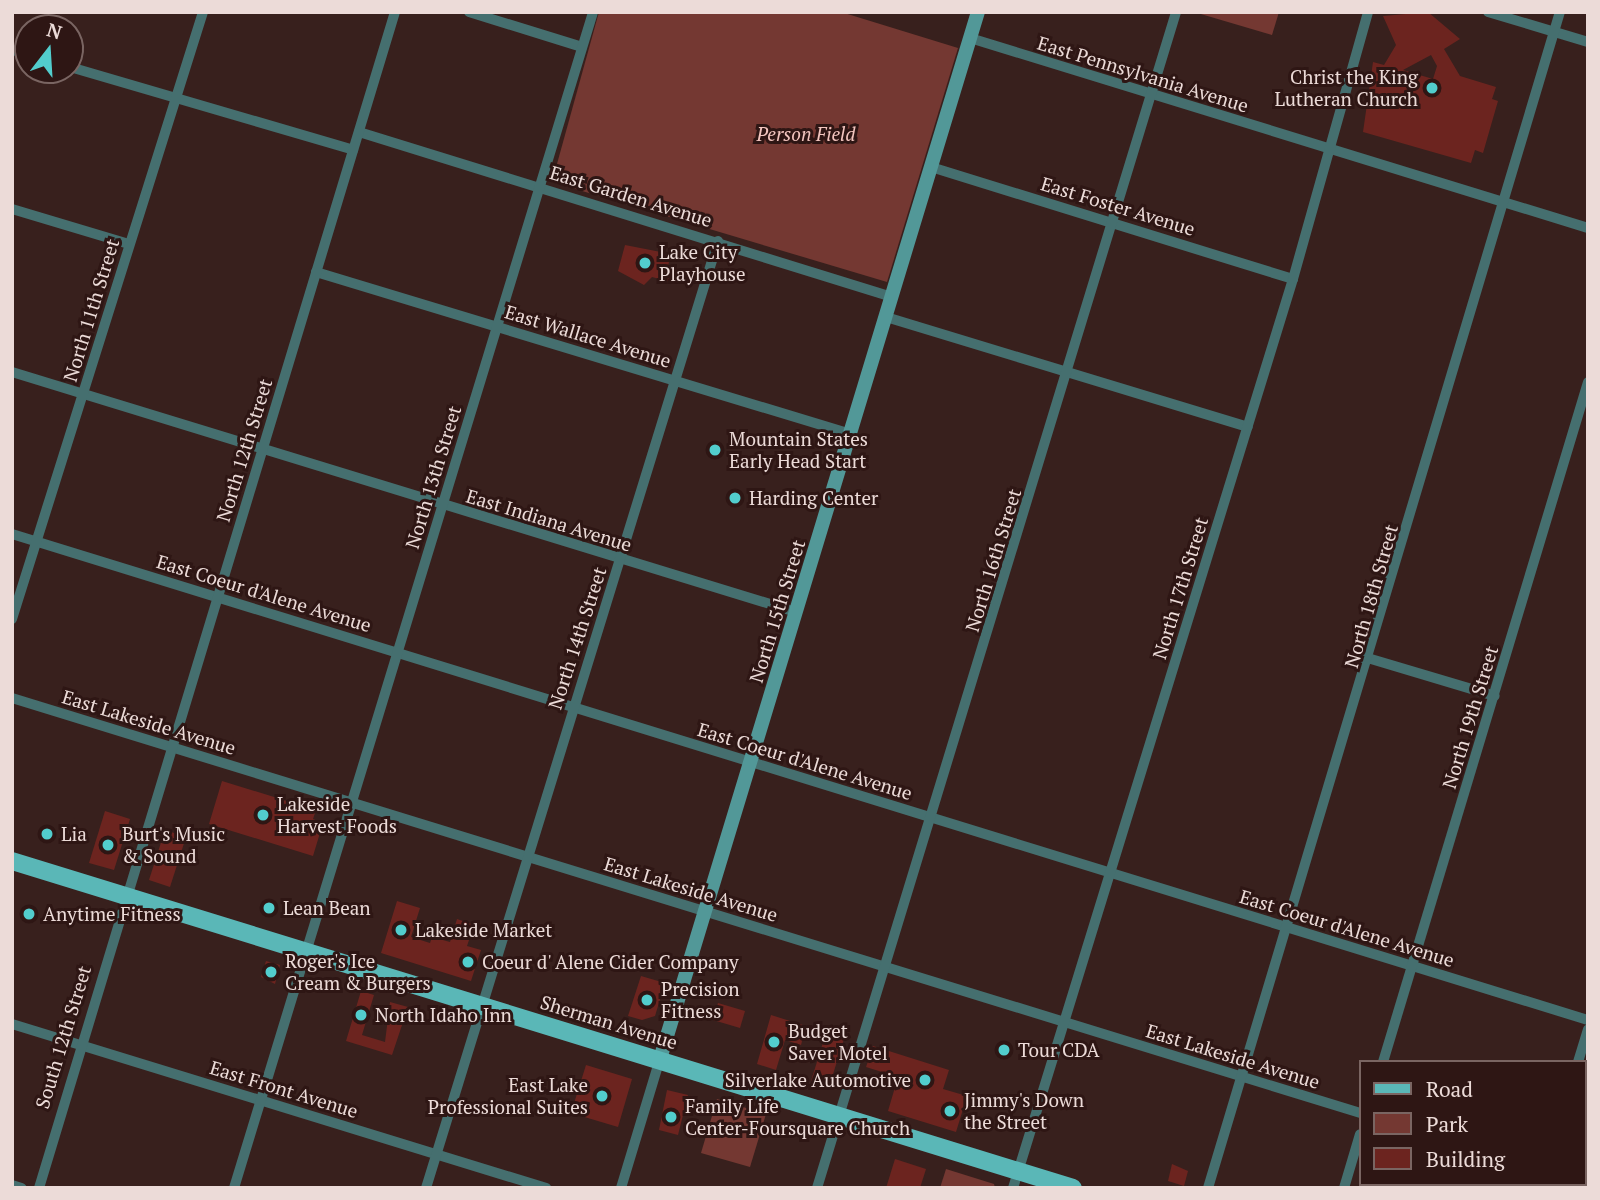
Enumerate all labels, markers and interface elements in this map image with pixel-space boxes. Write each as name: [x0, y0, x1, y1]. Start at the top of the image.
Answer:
north arrow: [14, 14, 84, 84]
text: N: [44, 16, 65, 44]
street label: East Pennsylvania Avenue: [1035, 31, 1251, 117]
place label: Christ the King Lutheran Church: [1275, 66, 1418, 110]
marker: Christ the King Lutheran Church: [1424, 80, 1440, 96]
park label: Person Field: [756, 123, 856, 145]
street label: East Garden Avenue: [547, 160, 715, 232]
street label: East Foster Avenue: [1038, 172, 1198, 240]
street label: North 11th Street: [58, 236, 124, 384]
place label: Lake City Playhouse: [659, 241, 746, 285]
marker: Lake City Playhouse: [637, 255, 653, 271]
street label: East Wallace Avenue: [502, 300, 674, 372]
street label: North 12th Street: [211, 376, 277, 524]
street label: North 13th Street: [400, 403, 466, 551]
place label: Mountain States Early Head Start: [729, 428, 868, 472]
marker: Mountain States Early Head Start: [707, 442, 723, 458]
street label: East Indiana Avenue: [463, 484, 635, 556]
street label: North 16th Street: [960, 486, 1026, 634]
place label: Harding Center: [749, 487, 878, 509]
marker: Harding Center: [727, 490, 743, 506]
street label: North 17th Street: [1148, 514, 1212, 662]
street label: North 18th Street: [1340, 522, 1402, 670]
street label: North 15th Street: [744, 537, 810, 685]
street label: East Coeur d'Alene Avenue: [154, 549, 374, 637]
street label: North 14th Street: [543, 564, 611, 712]
street label: North 19th Street: [1437, 643, 1503, 791]
street label: East Lakeside Avenue: [59, 685, 239, 759]
street label: East Coeur d'Alene Avenue: [695, 717, 915, 805]
place label: Lakeside Harvest Foods: [277, 793, 397, 837]
marker: Lakeside Harvest Foods: [255, 807, 271, 823]
place label: Lia: [61, 823, 87, 845]
place label: Burt's Music & Sound: [122, 823, 225, 867]
marker: Lia: [39, 826, 55, 842]
marker: Burt's Music & Sound: [100, 837, 116, 853]
street label: East Lakeside Avenue: [601, 852, 781, 926]
street label: East Coeur d'Alene Avenue: [1237, 884, 1457, 972]
place label: Lean Bean: [283, 897, 371, 919]
marker: Lean Bean: [261, 900, 277, 916]
place label: Anytime Fitness: [43, 903, 181, 925]
marker: Anytime Fitness: [21, 906, 37, 922]
place label: Lakeside Market: [415, 919, 552, 941]
marker: Lakeside Market: [393, 922, 409, 938]
place label: Roger's Ice Cream & Burgers: [285, 950, 431, 994]
place label: Coeur d' Alene Cider Company: [482, 951, 740, 973]
marker: Coeur d' Alene Cider Company: [460, 954, 476, 970]
street label: South 12th Street: [30, 963, 96, 1111]
marker: Roger's Ice Cream & Burgers: [263, 964, 279, 980]
place label: Precision Fitness: [661, 978, 739, 1022]
street label: Sherman Avenue: [538, 990, 680, 1054]
marker: Precision Fitness: [639, 992, 655, 1008]
place label: North Idaho Inn: [375, 1004, 512, 1026]
marker: North Idaho Inn: [353, 1007, 369, 1023]
street label: East Lakeside Avenue: [1143, 1019, 1323, 1093]
place label: Budget Saver Motel: [788, 1020, 888, 1064]
marker: Budget Saver Motel: [766, 1034, 782, 1050]
place label: Tour CDA: [1018, 1039, 1100, 1061]
marker: Tour CDA: [996, 1042, 1012, 1058]
street label: East Front Avenue: [207, 1056, 361, 1122]
legend: [1358, 1060, 1586, 1186]
place label: Silverlake Automotive: [724, 1069, 911, 1091]
marker: Silverlake Automotive: [917, 1072, 933, 1088]
place label: East Lake Professional Suites: [428, 1074, 588, 1118]
text: Road: [1426, 1075, 1473, 1103]
marker: East Lake Professional Suites: [594, 1088, 610, 1104]
place label: Jimmy's Down the Street: [964, 1089, 1084, 1133]
place label: Family Life Center-Foursquare Church: [685, 1095, 910, 1139]
marker: Jimmy's Down the Street: [942, 1103, 958, 1119]
marker: Family Life Center-Foursquare Church: [663, 1109, 679, 1125]
text: Park: [1426, 1110, 1468, 1138]
text: Building: [1426, 1145, 1505, 1173]

